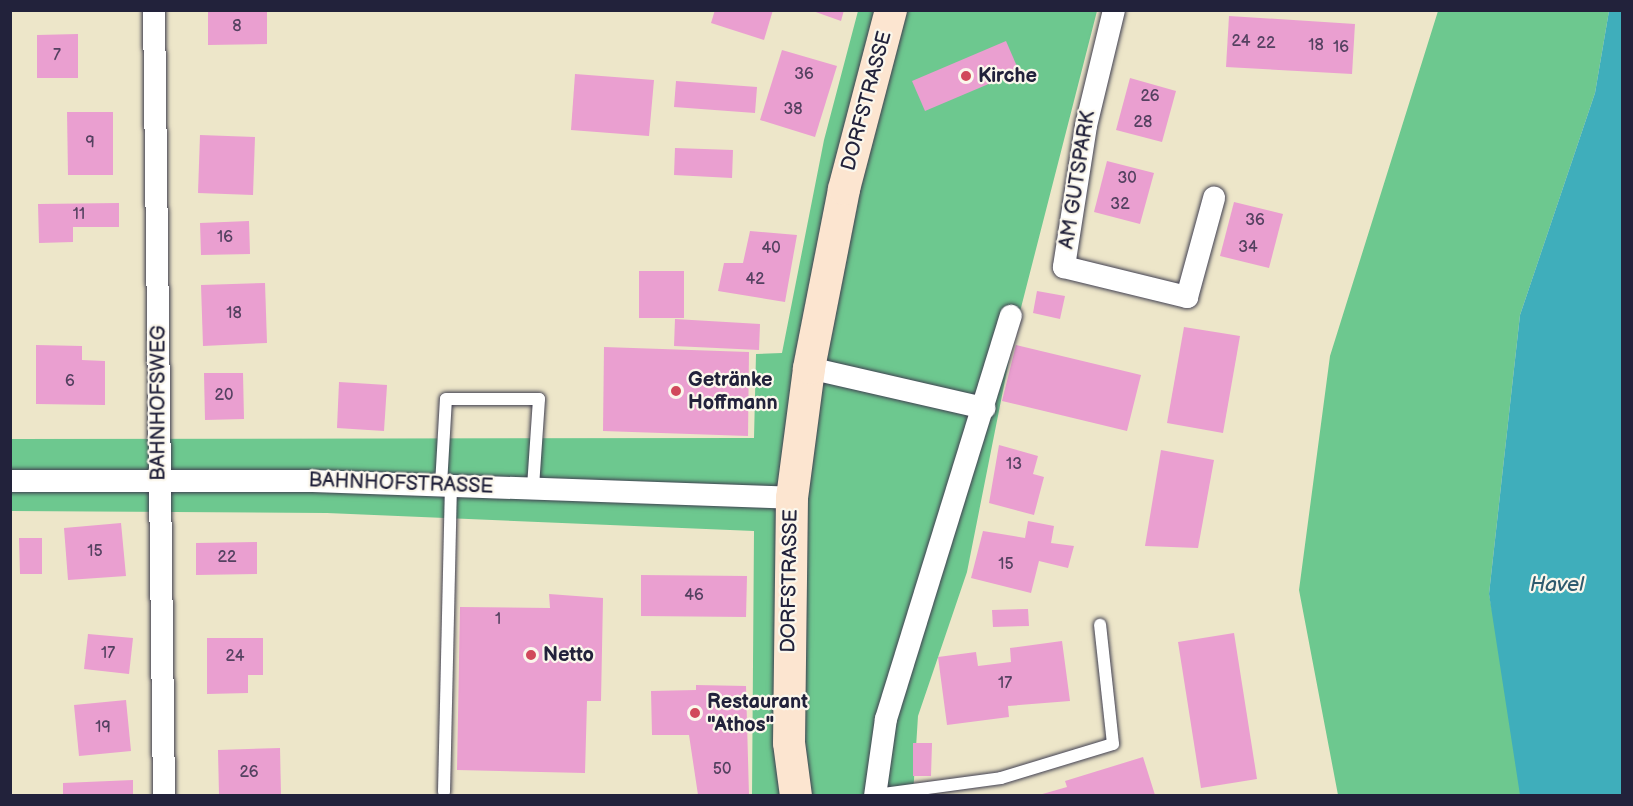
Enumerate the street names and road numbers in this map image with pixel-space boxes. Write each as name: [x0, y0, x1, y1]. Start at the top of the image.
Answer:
street label: DORFSTRASSE: [837, 29, 897, 173]
street label: AM GUTSPARK: [1055, 109, 1101, 251]
street label: BAHNHOFSWEG: [147, 325, 171, 481]
street label: BAHNHOFSTRASSE: [308, 469, 494, 499]
street label: DORFSTRASSE: [777, 509, 803, 653]

